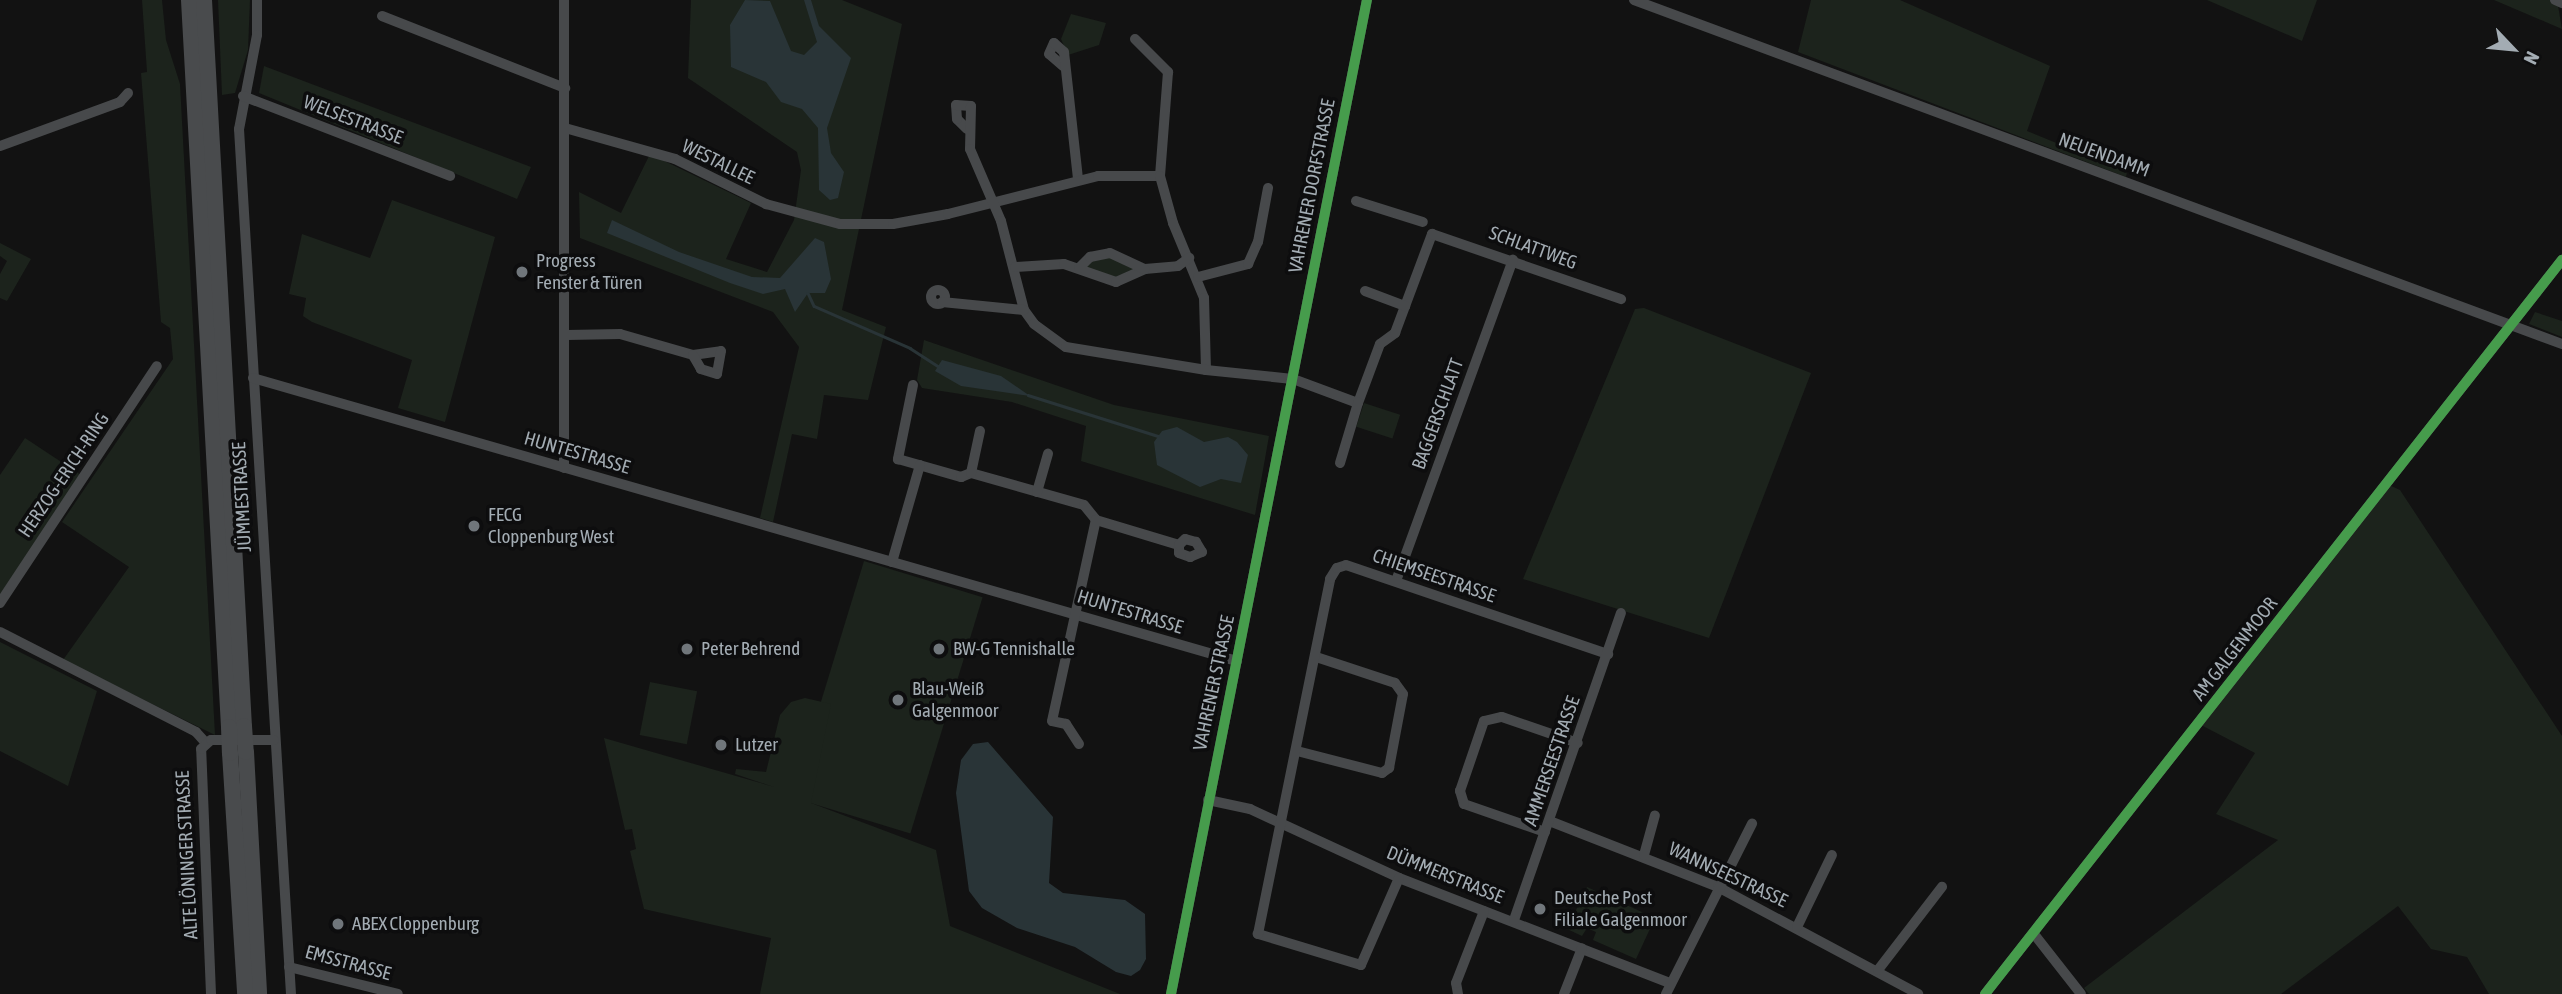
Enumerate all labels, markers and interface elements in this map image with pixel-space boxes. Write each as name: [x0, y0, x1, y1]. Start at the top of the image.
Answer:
north arrow: [2478, 14, 2548, 84]
text: N: [2520, 48, 2544, 68]
street label: WELSESTRASSE: [300, 91, 406, 149]
street label: VAHRENER DORFSTRASSE: [1284, 97, 1340, 275]
street label: NEUENDAMM: [2055, 128, 2153, 182]
street label: WESTALLEE: [678, 135, 758, 189]
street label: SCHLATTWEG: [1486, 222, 1580, 274]
place label: Progress Fenster & Türen: [536, 250, 642, 294]
marker: Progress Fenster & Türen: [514, 264, 530, 280]
street label: BAGGERSCHLATT: [1407, 356, 1469, 472]
street label: HERZOG-ERICH-RING: [14, 408, 114, 542]
street label: HUNTESTRASSE: [521, 427, 633, 479]
street label: JÜMMESTRASSE: [228, 441, 256, 553]
place label: FECG Cloppenburg West: [488, 504, 614, 548]
marker: FECG Cloppenburg West: [466, 518, 482, 534]
street label: CHIEMSEESTRASSE: [1369, 544, 1499, 608]
street label: HUNTESTRASSE: [1075, 585, 1185, 639]
street label: AM GALGENMOOR: [2188, 593, 2282, 705]
street label: VAHRENER STRASSE: [1189, 613, 1239, 753]
place label: Peter Behrend: [701, 638, 800, 660]
place label: BW-G Tennishalle: [953, 638, 1075, 660]
marker: Peter Behrend: [679, 641, 695, 657]
marker: BW-G Tennishalle: [931, 641, 947, 657]
place label: Blau-Weiß Galgenmoor: [912, 678, 998, 722]
marker: Blau-Weiß Galgenmoor: [890, 692, 906, 708]
street label: AMMERSEESTRASSE: [1519, 693, 1585, 829]
place label: Lutzer: [735, 734, 778, 756]
marker: Lutzer: [713, 737, 729, 753]
street label: ALTE LÖNINGER STRASSE: [171, 770, 203, 940]
street label: WANNSEESTRASSE: [1665, 838, 1791, 912]
street label: DÜMMERSTRASSE: [1383, 841, 1507, 909]
place label: Deutsche Post Filiale Galgenmoor: [1554, 887, 1687, 931]
marker: Deutsche Post Filiale Galgenmoor: [1532, 901, 1548, 917]
place label: ABEX Cloppenburg: [352, 913, 479, 935]
marker: ABEX Cloppenburg: [330, 916, 346, 932]
street label: EMSSTRASSE: [303, 941, 393, 985]

